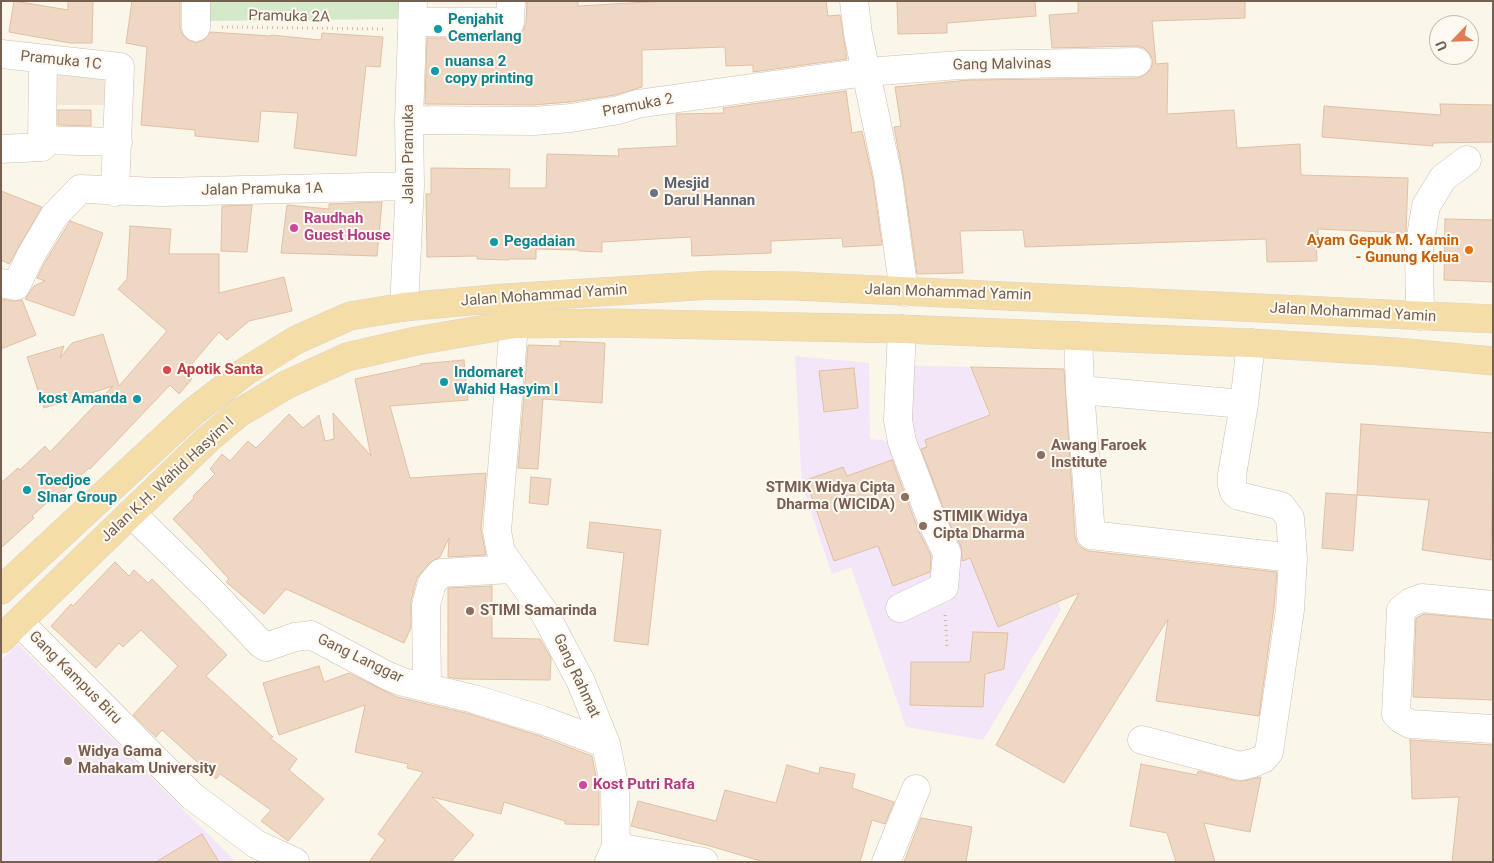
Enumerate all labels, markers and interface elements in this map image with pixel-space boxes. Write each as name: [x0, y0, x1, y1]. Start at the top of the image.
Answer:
street label: Pramuka 2A: [248, 7, 330, 27]
place label: Penjahit Cemerlang: [448, 11, 521, 46]
north arrow: [1429, 15, 1479, 65]
marker: Penjahit Cemerlang: [432, 23, 444, 35]
text: U: [1432, 38, 1450, 53]
street label: Pramuka 1C: [20, 48, 102, 74]
place label: nuansa 2 copy printing: [445, 53, 533, 88]
street label: Gang Malvinas: [952, 55, 1052, 75]
marker: nuansa 2 copy printing: [429, 65, 441, 77]
street label: Pramuka 2: [601, 90, 675, 122]
street label: Jalan Pramuka: [400, 104, 418, 204]
place label: Mesjid Darul Hannan: [664, 175, 755, 210]
street label: Jalan Pramuka 1A: [201, 180, 323, 200]
marker: Mesjid Darul Hannan: [648, 187, 660, 199]
place label: Raudhah Guest House: [304, 210, 390, 245]
marker: Raudhah Guest House: [288, 222, 300, 234]
place label: Ayam Gepuk M. Yamin - Gunung Kelua: [1307, 232, 1459, 267]
place label: Pegadaian: [504, 233, 575, 251]
marker: Pegadaian: [488, 236, 500, 248]
marker: Ayam Gepuk M. Yamin - Gunung Kelua: [1463, 244, 1475, 256]
street label: Jalan Mohammad Yamin: [460, 281, 628, 311]
street label: Jalan Mohammad Yamin: [864, 281, 1032, 305]
street label: Jalan Mohammad Yamin: [1269, 300, 1437, 326]
place label: Apotik Santa: [177, 361, 263, 379]
marker: Apotik Santa: [161, 364, 173, 376]
place label: Indomaret Wahid Hasyim I: [454, 364, 558, 399]
marker: Indomaret Wahid Hasyim I: [438, 376, 450, 388]
place label: kost Amanda: [38, 390, 127, 408]
marker: kost Amanda: [131, 393, 143, 405]
street label: Jalan K.H. Wahid Hasyim I: [98, 414, 238, 546]
place label: Awang Faroek Institute: [1051, 437, 1146, 472]
marker: Awang Faroek Institute: [1035, 449, 1047, 461]
place label: Toedjoe SInar Group: [37, 472, 117, 507]
place label: STMIK Widya Cipta Dharma (WICIDA): [766, 479, 895, 514]
marker: Toedjoe SInar Group: [21, 484, 33, 496]
marker: STMIK Widya Cipta Dharma (WICIDA): [899, 491, 911, 503]
place label: STIMIK Widya Cipta Dharma: [933, 508, 1028, 543]
marker: STIMIK Widya Cipta Dharma: [917, 520, 929, 532]
place label: STIMI Samarinda: [480, 602, 597, 620]
marker: STIMI Samarinda: [464, 605, 476, 617]
street label: Gang Kampus Biru: [25, 628, 125, 728]
street label: Gang Langgar: [314, 630, 406, 688]
street label: Gang Rahmat: [549, 631, 603, 721]
place label: Widya Gama Mahakam University: [78, 743, 216, 778]
marker: Widya Gama Mahakam University: [62, 755, 74, 767]
place label: Kost Putri Rafa: [593, 776, 695, 794]
marker: Kost Putri Rafa: [577, 779, 589, 791]

